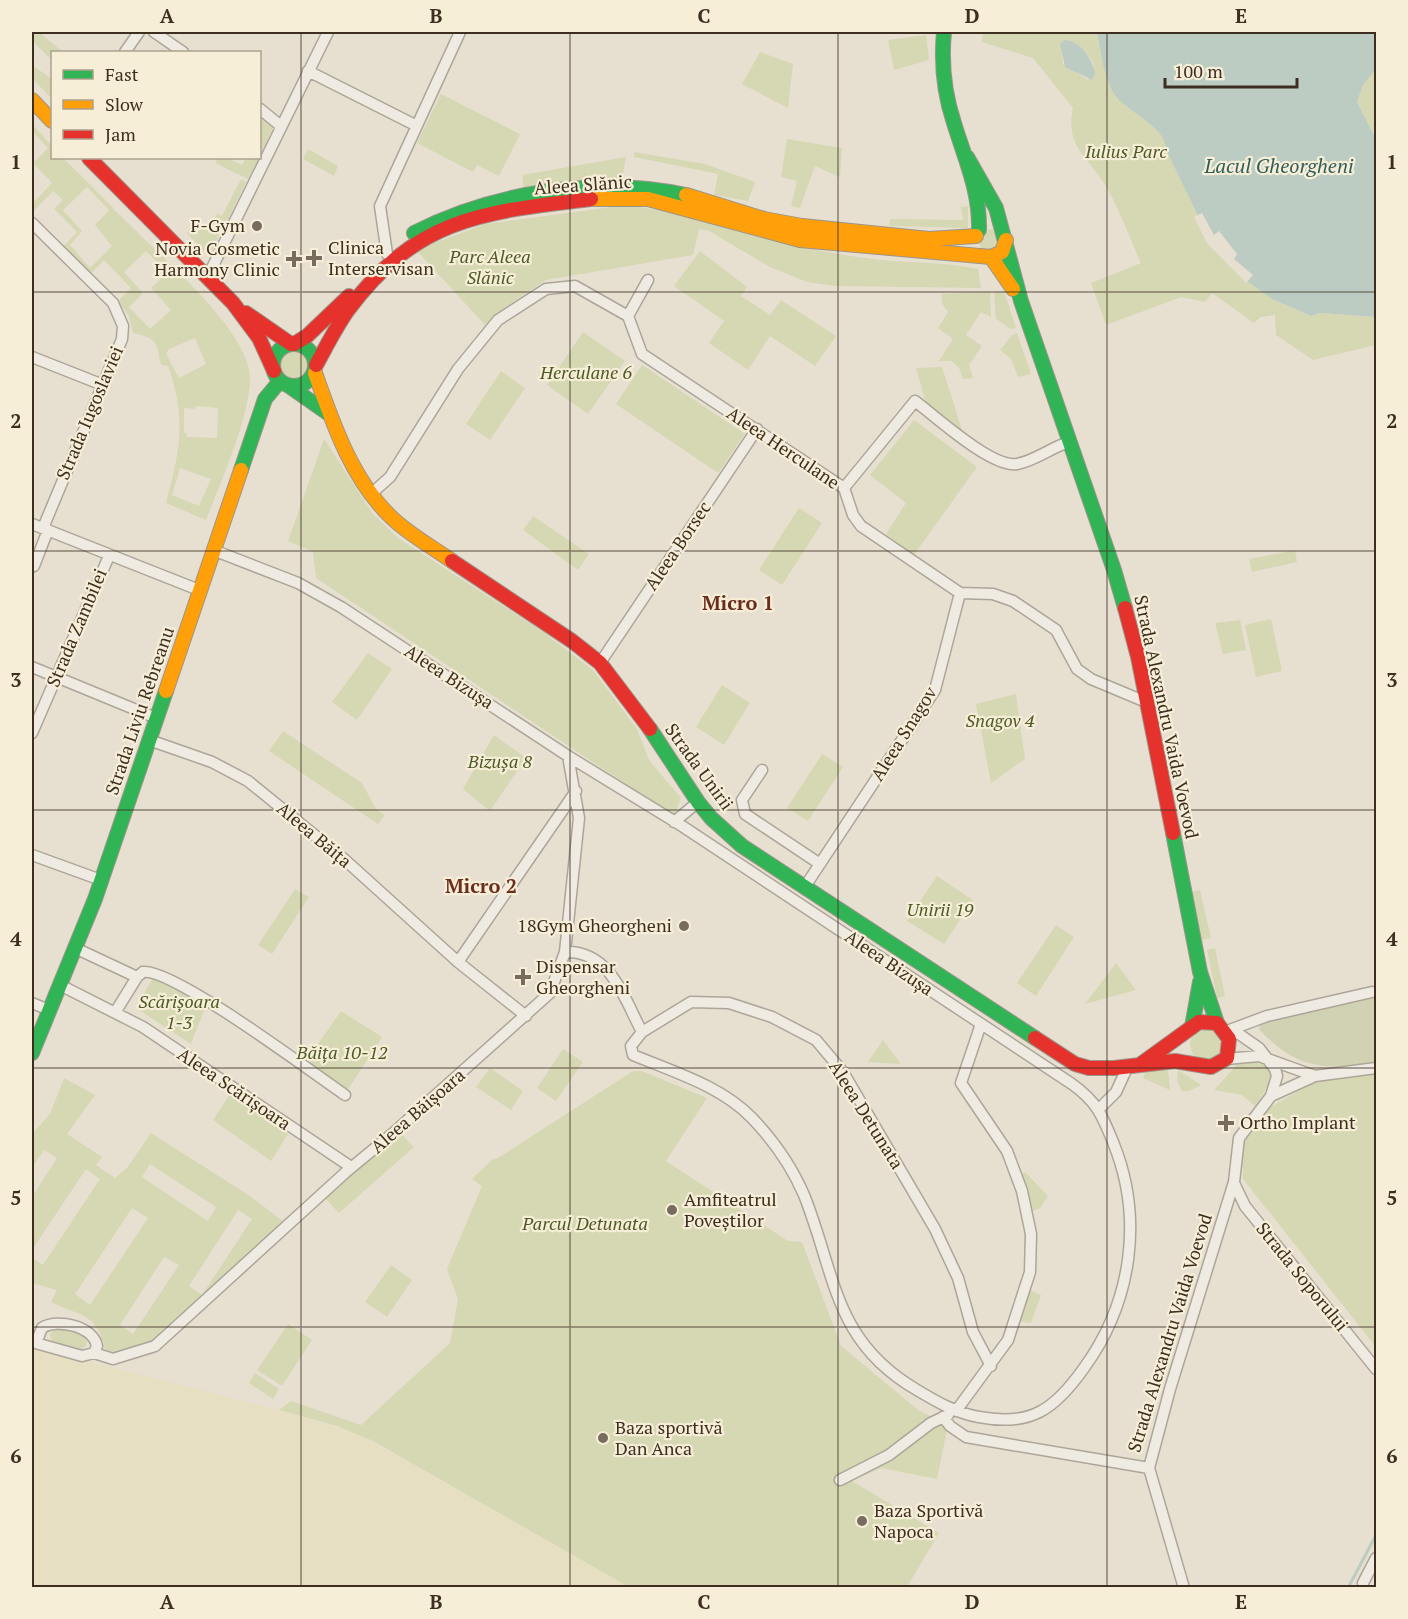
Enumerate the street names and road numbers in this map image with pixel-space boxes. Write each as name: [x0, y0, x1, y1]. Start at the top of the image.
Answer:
street label: Aleea Slănic: [533, 169, 633, 199]
street label: Strada Iugoslaviei: [50, 342, 128, 483]
street label: Aleea Herculane: [722, 401, 845, 494]
street label: Aleea Borsec: [639, 496, 716, 595]
street label: Strada Zambilei: [40, 565, 112, 691]
street label: Strada Alexandru Vaida Voevod: [1129, 593, 1205, 841]
street label: Strada Liviu Rebreanu: [99, 623, 179, 798]
street label: Aleea Bizușa: [400, 638, 499, 714]
street label: Aleea Snagov: [865, 681, 942, 785]
street label: Strada Unirii: [660, 718, 739, 815]
street label: Aleea Băița: [272, 796, 357, 873]
street label: Aleea Bizușa: [841, 924, 938, 1001]
street label: Aleea Scărișoara: [173, 1041, 296, 1135]
street label: Aleea Detunata: [824, 1056, 910, 1173]
street label: Aleea Băișoara: [365, 1063, 470, 1158]
street label: Strada Alexandru Vaida Voevod: [1121, 1210, 1217, 1455]
street label: Strada Soporului: [1251, 1217, 1354, 1336]

